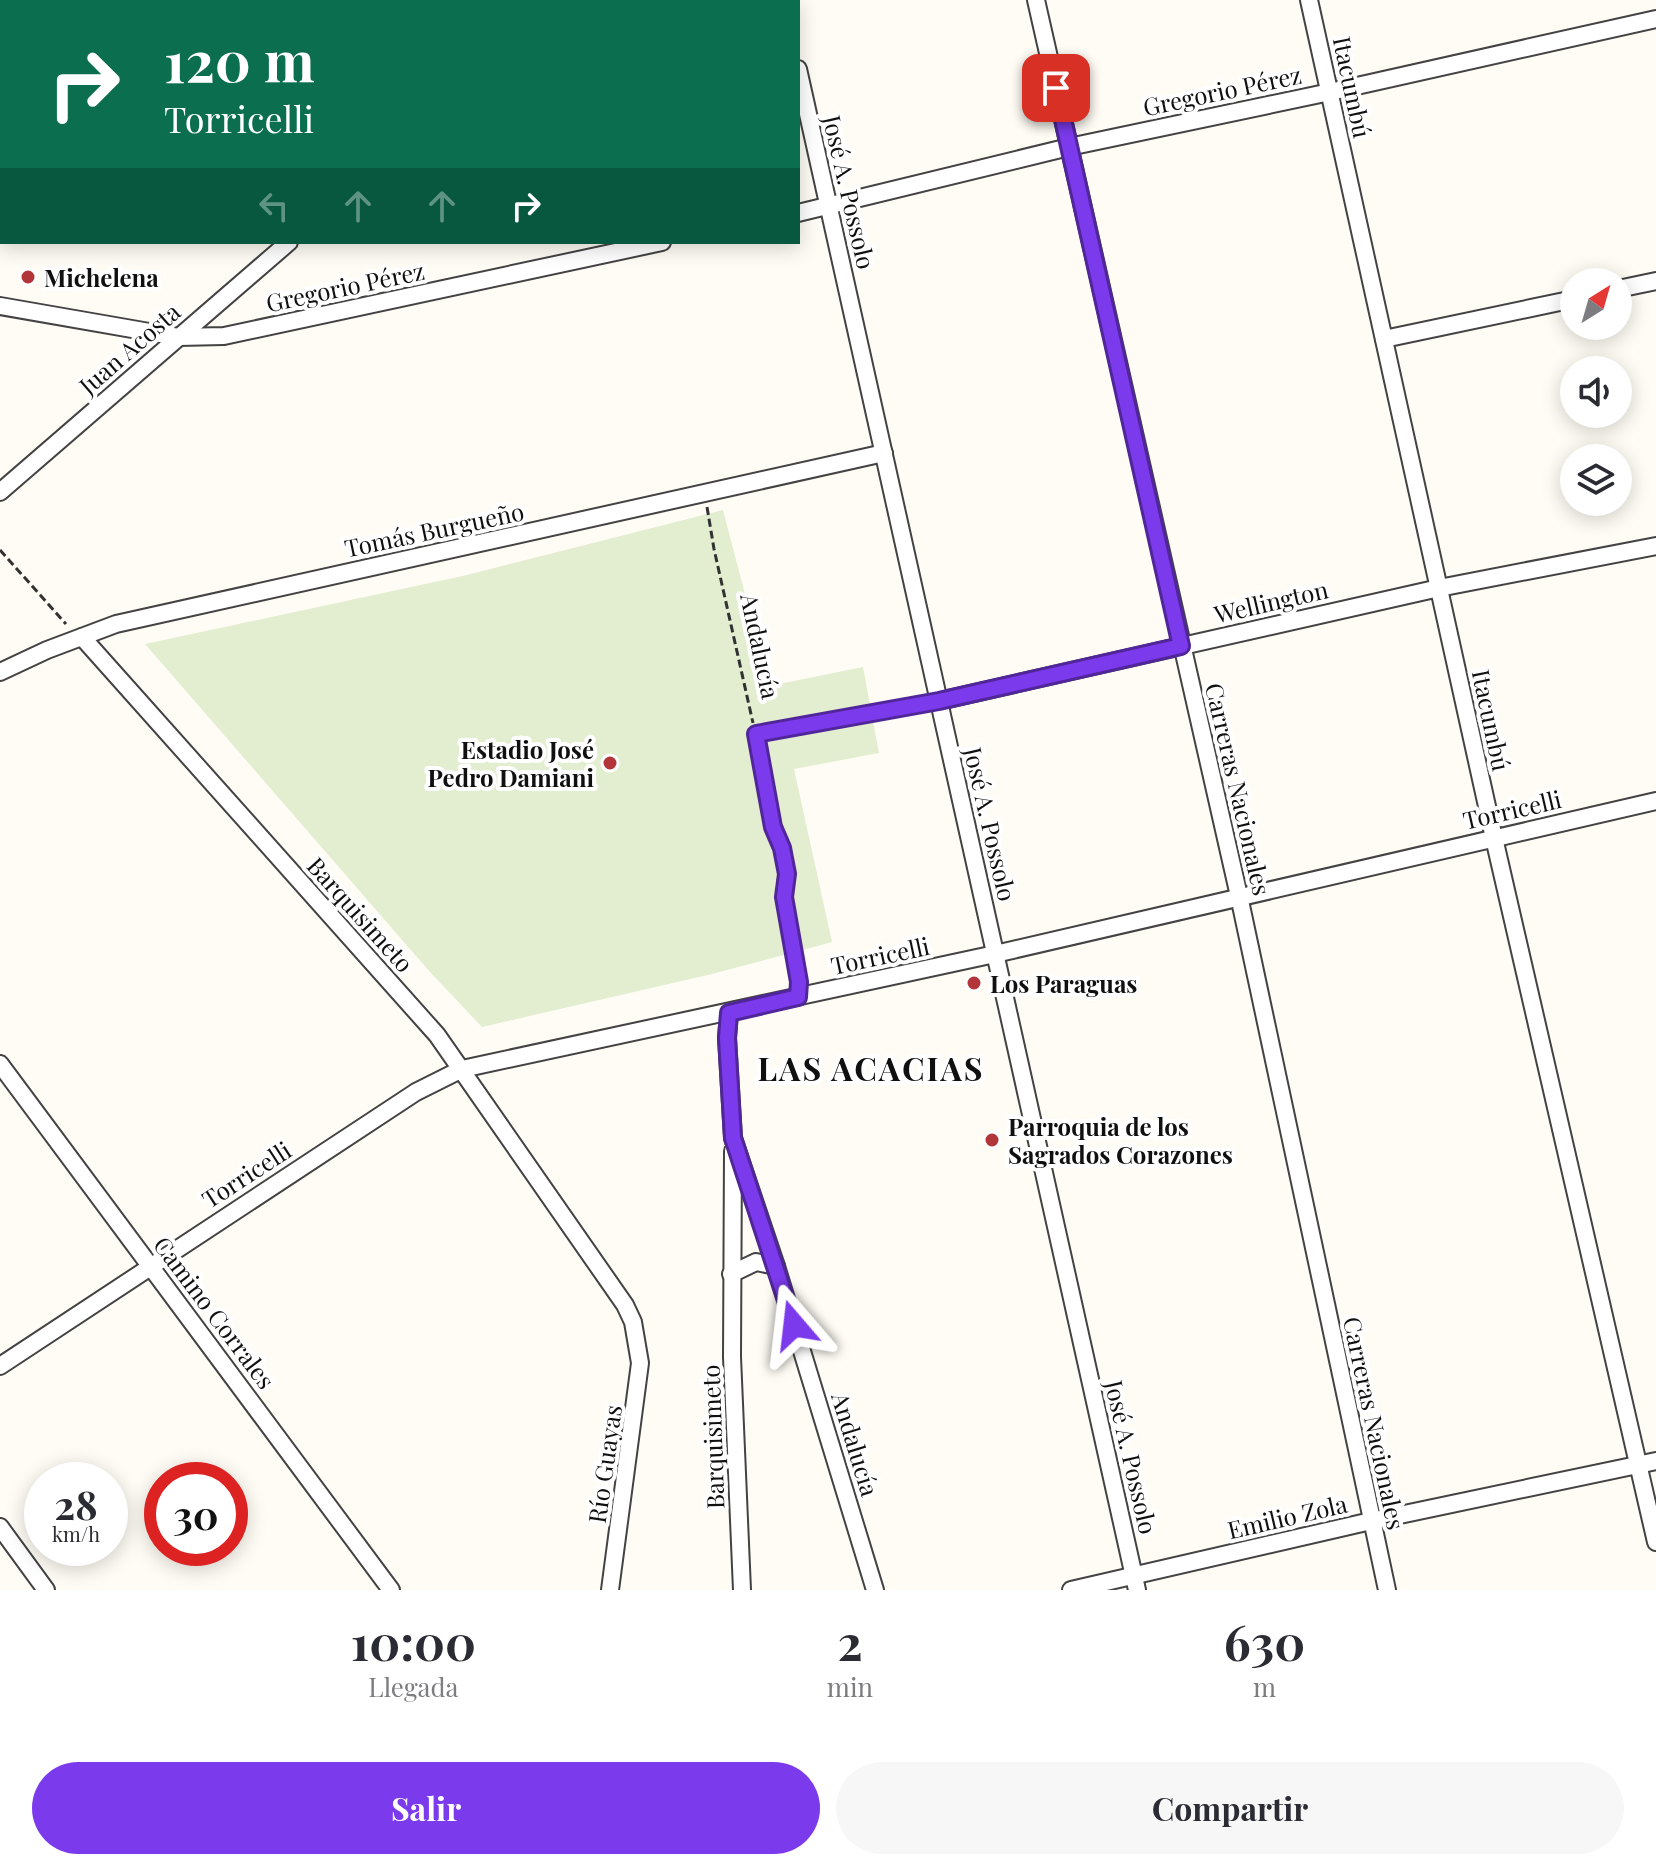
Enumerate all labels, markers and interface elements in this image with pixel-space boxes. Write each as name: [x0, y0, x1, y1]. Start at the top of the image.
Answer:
text: 120 m: [164, 22, 315, 97]
icon: right: [32, 32, 136, 136]
street label: Itacumbú: [1327, 33, 1379, 141]
pin: [1022, 54, 1090, 122]
street label: Gregorio Pérez: [1140, 58, 1304, 122]
icon: arrive: [1034, 66, 1078, 110]
text: Torricelli: [164, 94, 314, 142]
street label: José A. Possolo: [817, 111, 883, 272]
icon: left: [252, 184, 296, 228]
icon: ahead: [336, 184, 380, 228]
icon: ahead: [420, 184, 464, 228]
icon: right: [504, 184, 548, 228]
street label: Gregorio Pérez: [263, 254, 427, 318]
place label: Michelena: [44, 261, 159, 293]
marker: Michelena: [19, 268, 37, 286]
north arrow: [1560, 268, 1632, 340]
map controls: [1560, 268, 1632, 516]
street label: Juan Acosta: [71, 295, 186, 401]
button: sound: [1560, 356, 1632, 428]
button: layers: [1560, 444, 1632, 516]
street label: Tomás Burgueño: [341, 494, 527, 564]
street label: Wellington: [1210, 572, 1331, 630]
street label: Andalucía: [734, 589, 788, 702]
street label: Itacumbú: [1466, 666, 1518, 774]
street label: Carreras Nacionales: [1199, 680, 1279, 898]
place label: Estadio José Pedro Damiani: [428, 733, 594, 793]
street label: José A. Possolo: [958, 743, 1024, 904]
marker: Estadio José Pedro Damiani: [601, 754, 619, 772]
street label: Torricelli: [1460, 782, 1564, 836]
street label: Barquisimeto: [301, 850, 421, 978]
street label: Torricelli: [828, 929, 932, 981]
place label: Los Paraguas: [990, 967, 1137, 999]
marker: Los Paraguas: [965, 974, 983, 992]
district label: LAS ACACIAS: [757, 1046, 985, 1089]
place label: Parroquia de los Sagrados Corazones: [1008, 1110, 1233, 1170]
marker: Parroquia de los Sagrados Corazones: [983, 1131, 1001, 1149]
street label: Torricelli: [195, 1133, 297, 1215]
street label: Camino Corrales: [147, 1229, 283, 1395]
position arrow: [752, 1283, 836, 1367]
street label: Carreras Nacionales: [1337, 1314, 1413, 1532]
street label: Barquisimeto: [693, 1364, 731, 1510]
street label: José A. Possolo: [1099, 1376, 1165, 1537]
street label: Andalucía: [825, 1387, 887, 1500]
street label: Río Guayas: [580, 1403, 628, 1525]
speed limit sign: 30: [144, 1462, 248, 1566]
text: 28: [54, 1477, 98, 1530]
street label: Emilio Zola: [1224, 1487, 1350, 1545]
text: km/h: [52, 1520, 100, 1547]
text: 10:00: [351, 1609, 476, 1673]
text: 2: [837, 1609, 862, 1673]
text: 630: [1224, 1609, 1305, 1673]
text: Llegada: [368, 1669, 458, 1704]
text: min: [827, 1669, 873, 1704]
text: m: [1253, 1669, 1276, 1704]
button: Salir: [32, 1762, 820, 1854]
button: Compartir: [836, 1762, 1624, 1854]

